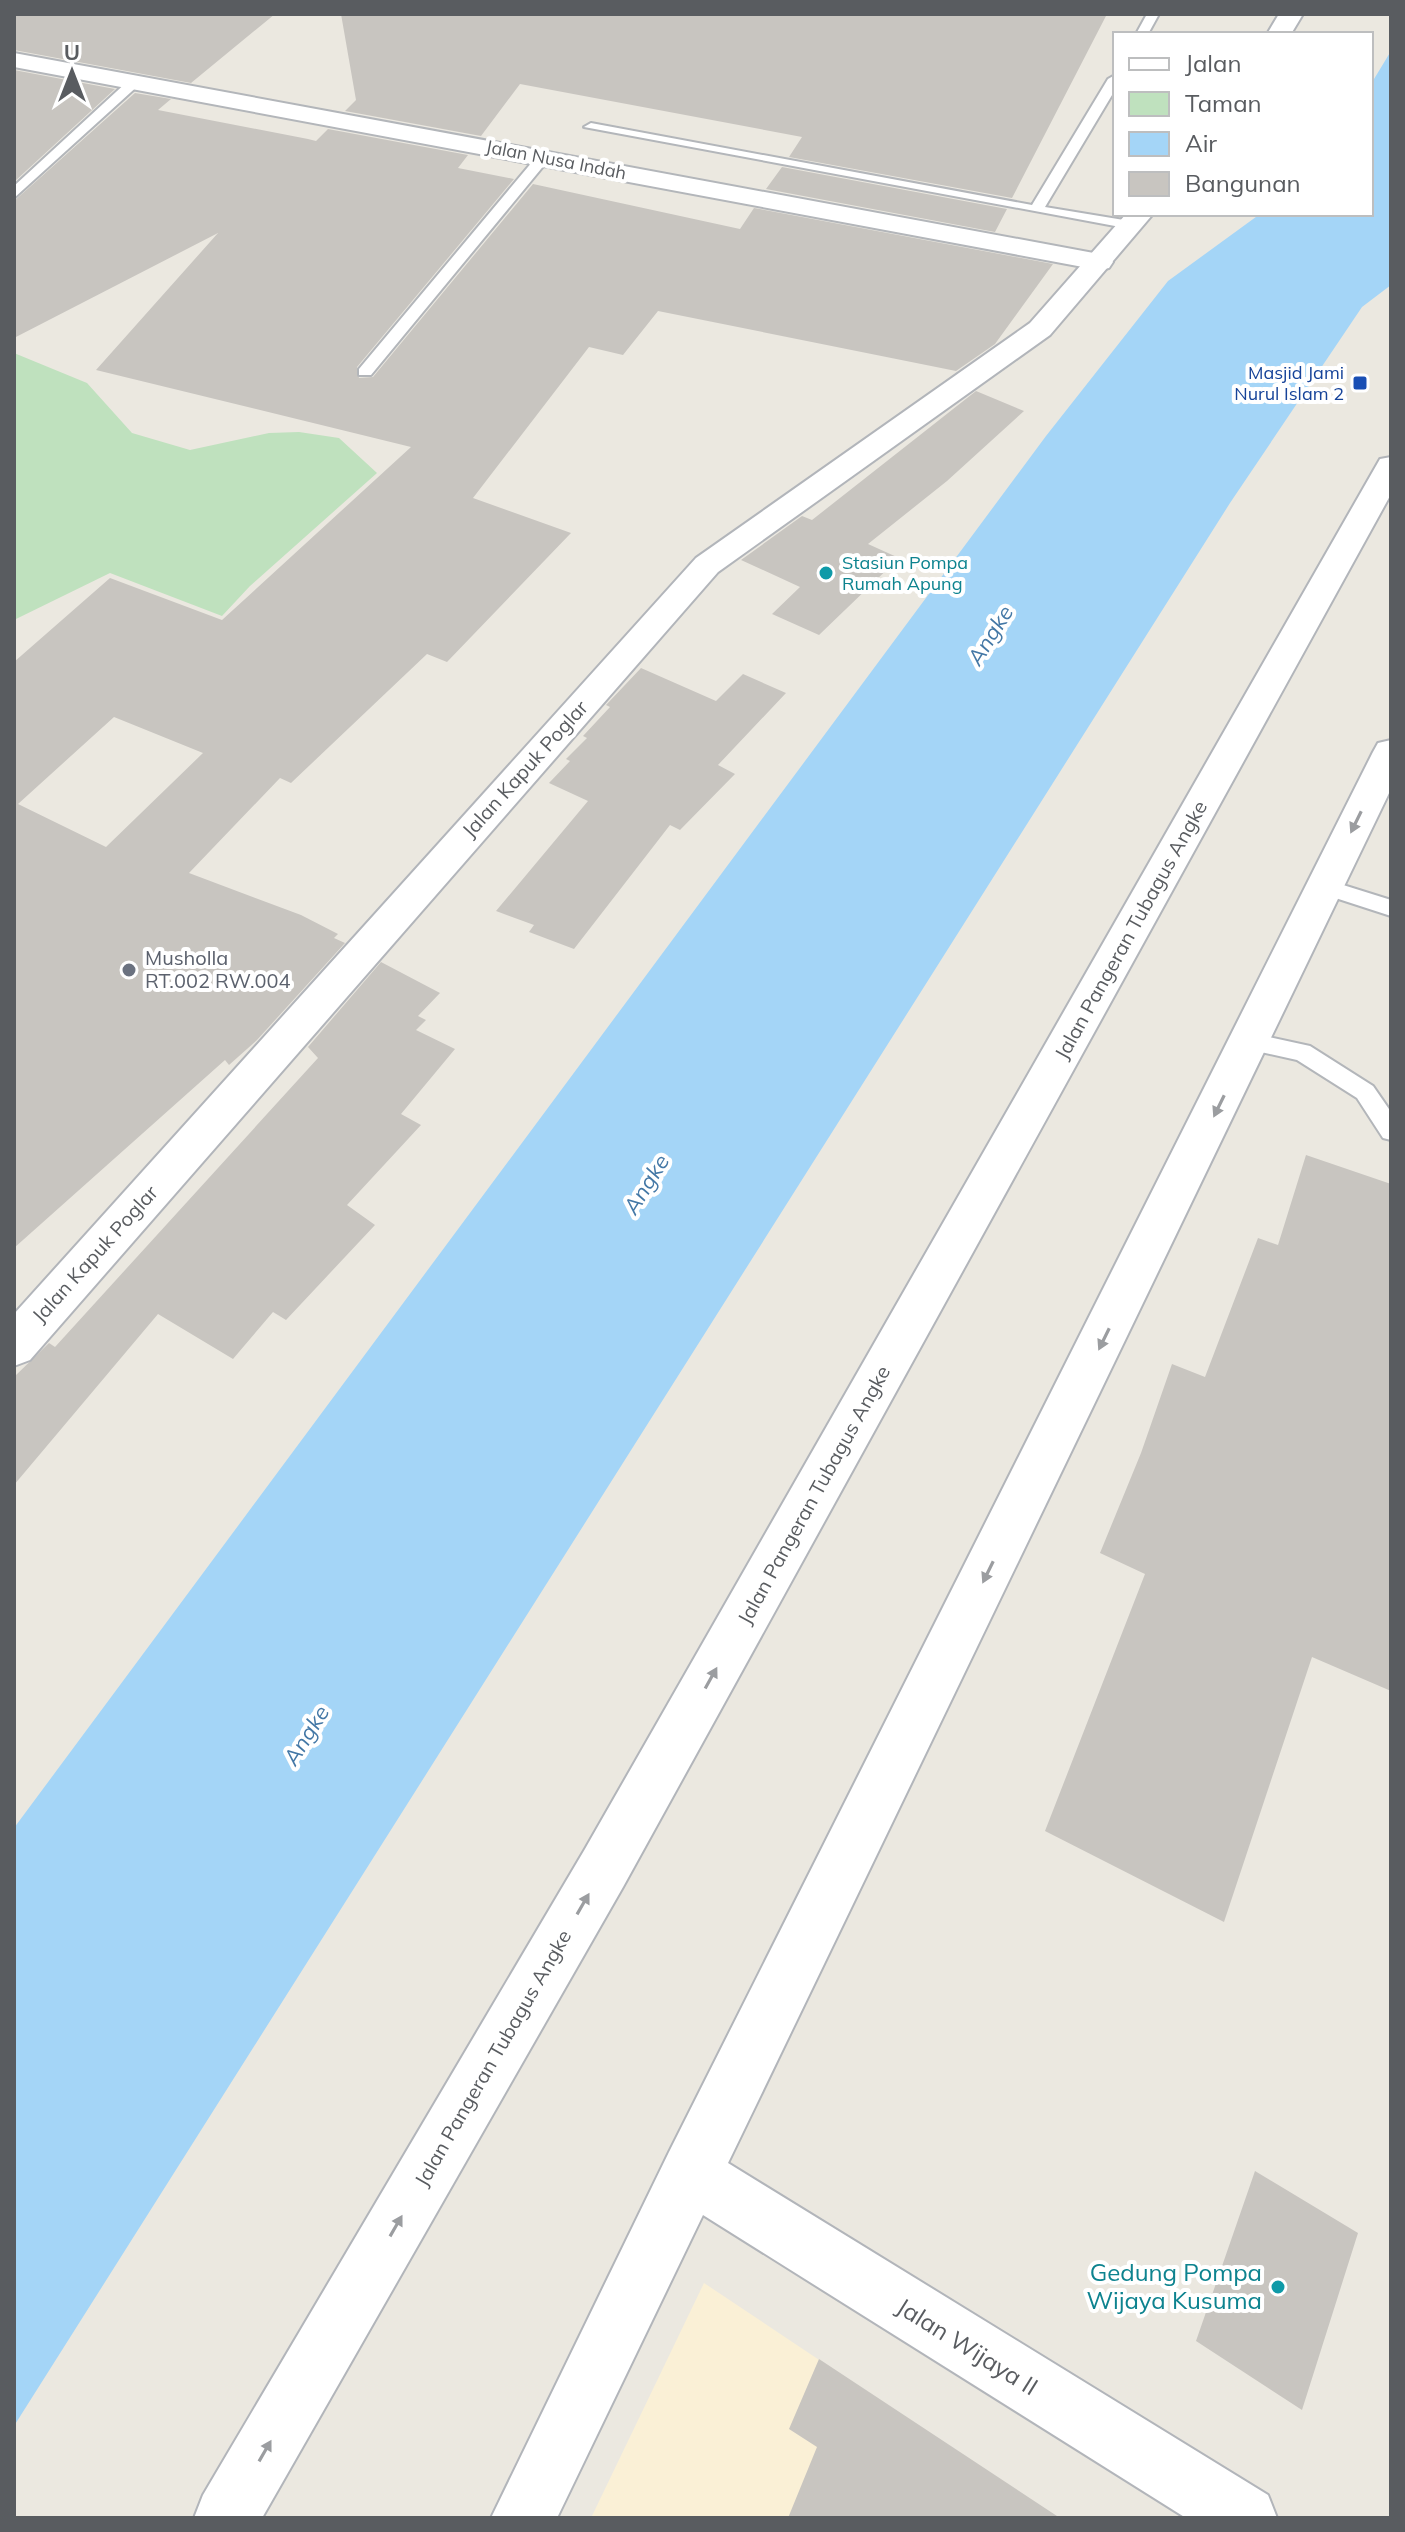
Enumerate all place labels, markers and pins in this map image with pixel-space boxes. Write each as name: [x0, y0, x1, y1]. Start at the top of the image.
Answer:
place label: Masjid Jami Nurul Islam 2: [1234, 361, 1344, 405]
marker: Masjid Jami Nurul Islam 2: [1351, 374, 1369, 392]
place label: Stasiun Pompa Rumah Apung: [842, 551, 968, 595]
marker: Stasiun Pompa Rumah Apung: [817, 564, 835, 582]
place label: Musholla RT.002 RW.004: [145, 945, 290, 993]
marker: Musholla RT.002 RW.004: [120, 961, 138, 979]
place label: Gedung Pompa Wijaya Kusuma: [1086, 2257, 1262, 2315]
marker: Gedung Pompa Wijaya Kusuma: [1269, 2278, 1287, 2296]

